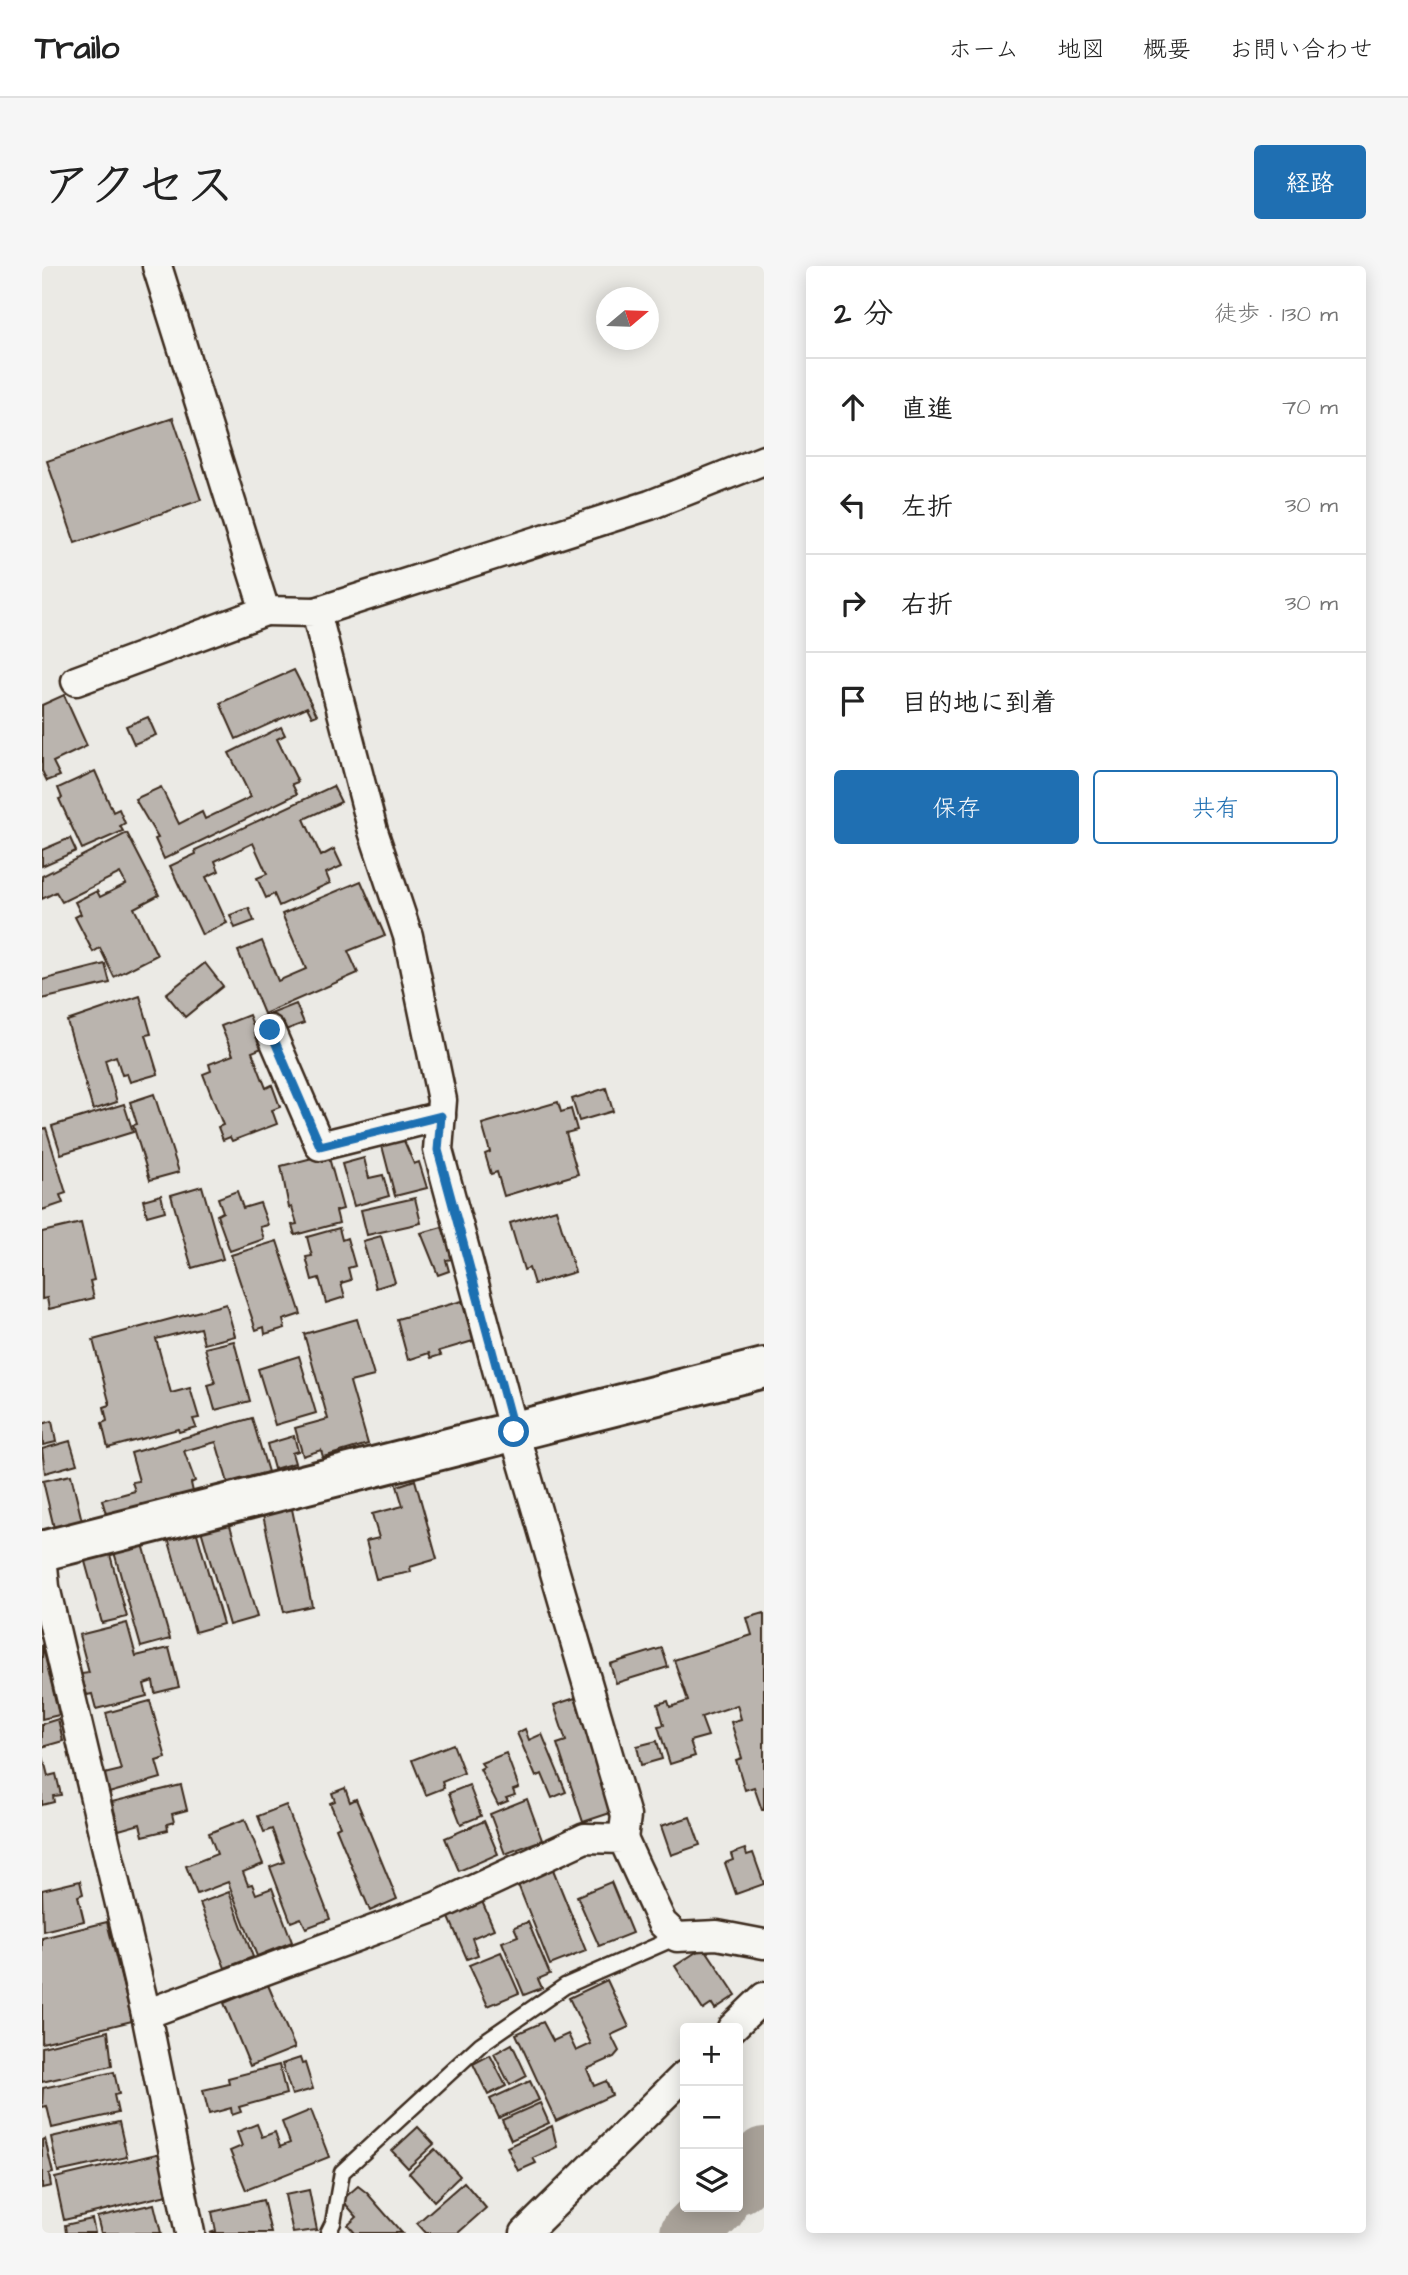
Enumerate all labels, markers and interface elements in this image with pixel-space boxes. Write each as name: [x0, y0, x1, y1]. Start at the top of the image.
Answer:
text: Trailo: [35, 25, 119, 71]
text: ホーム: [948, 33, 1019, 67]
text: 地図: [1057, 33, 1105, 67]
text: 概要: [1143, 33, 1191, 67]
text: お問い合わせ: [1229, 33, 1373, 67]
button: 経路: [1254, 145, 1366, 219]
text: アクセス: [42, 153, 235, 221]
north arrow: [596, 287, 659, 350]
text: 2 分: [834, 293, 893, 335]
text: 徒歩 · 130 m: [1214, 298, 1338, 330]
icon: ahead: [834, 388, 872, 426]
text: 直進: [901, 391, 953, 427]
text: 70 m: [1282, 391, 1338, 423]
icon: left: [834, 486, 872, 524]
text: 左折: [901, 489, 953, 525]
text: 30 m: [1285, 489, 1338, 521]
icon: right: [834, 584, 872, 622]
text: 右折: [901, 587, 953, 623]
text: 30 m: [1285, 587, 1338, 619]
icon: arrive: [834, 682, 872, 720]
text: 目的地に到着: [901, 685, 1057, 721]
button: 保存: [834, 770, 1079, 844]
button: 共有: [1093, 770, 1338, 844]
route end: [254, 1014, 285, 1045]
route start: [498, 1416, 529, 1447]
map controls: [680, 2023, 743, 2212]
button: +: [680, 2023, 743, 2086]
button: −: [680, 2086, 743, 2149]
button: layers: [680, 2149, 743, 2212]

